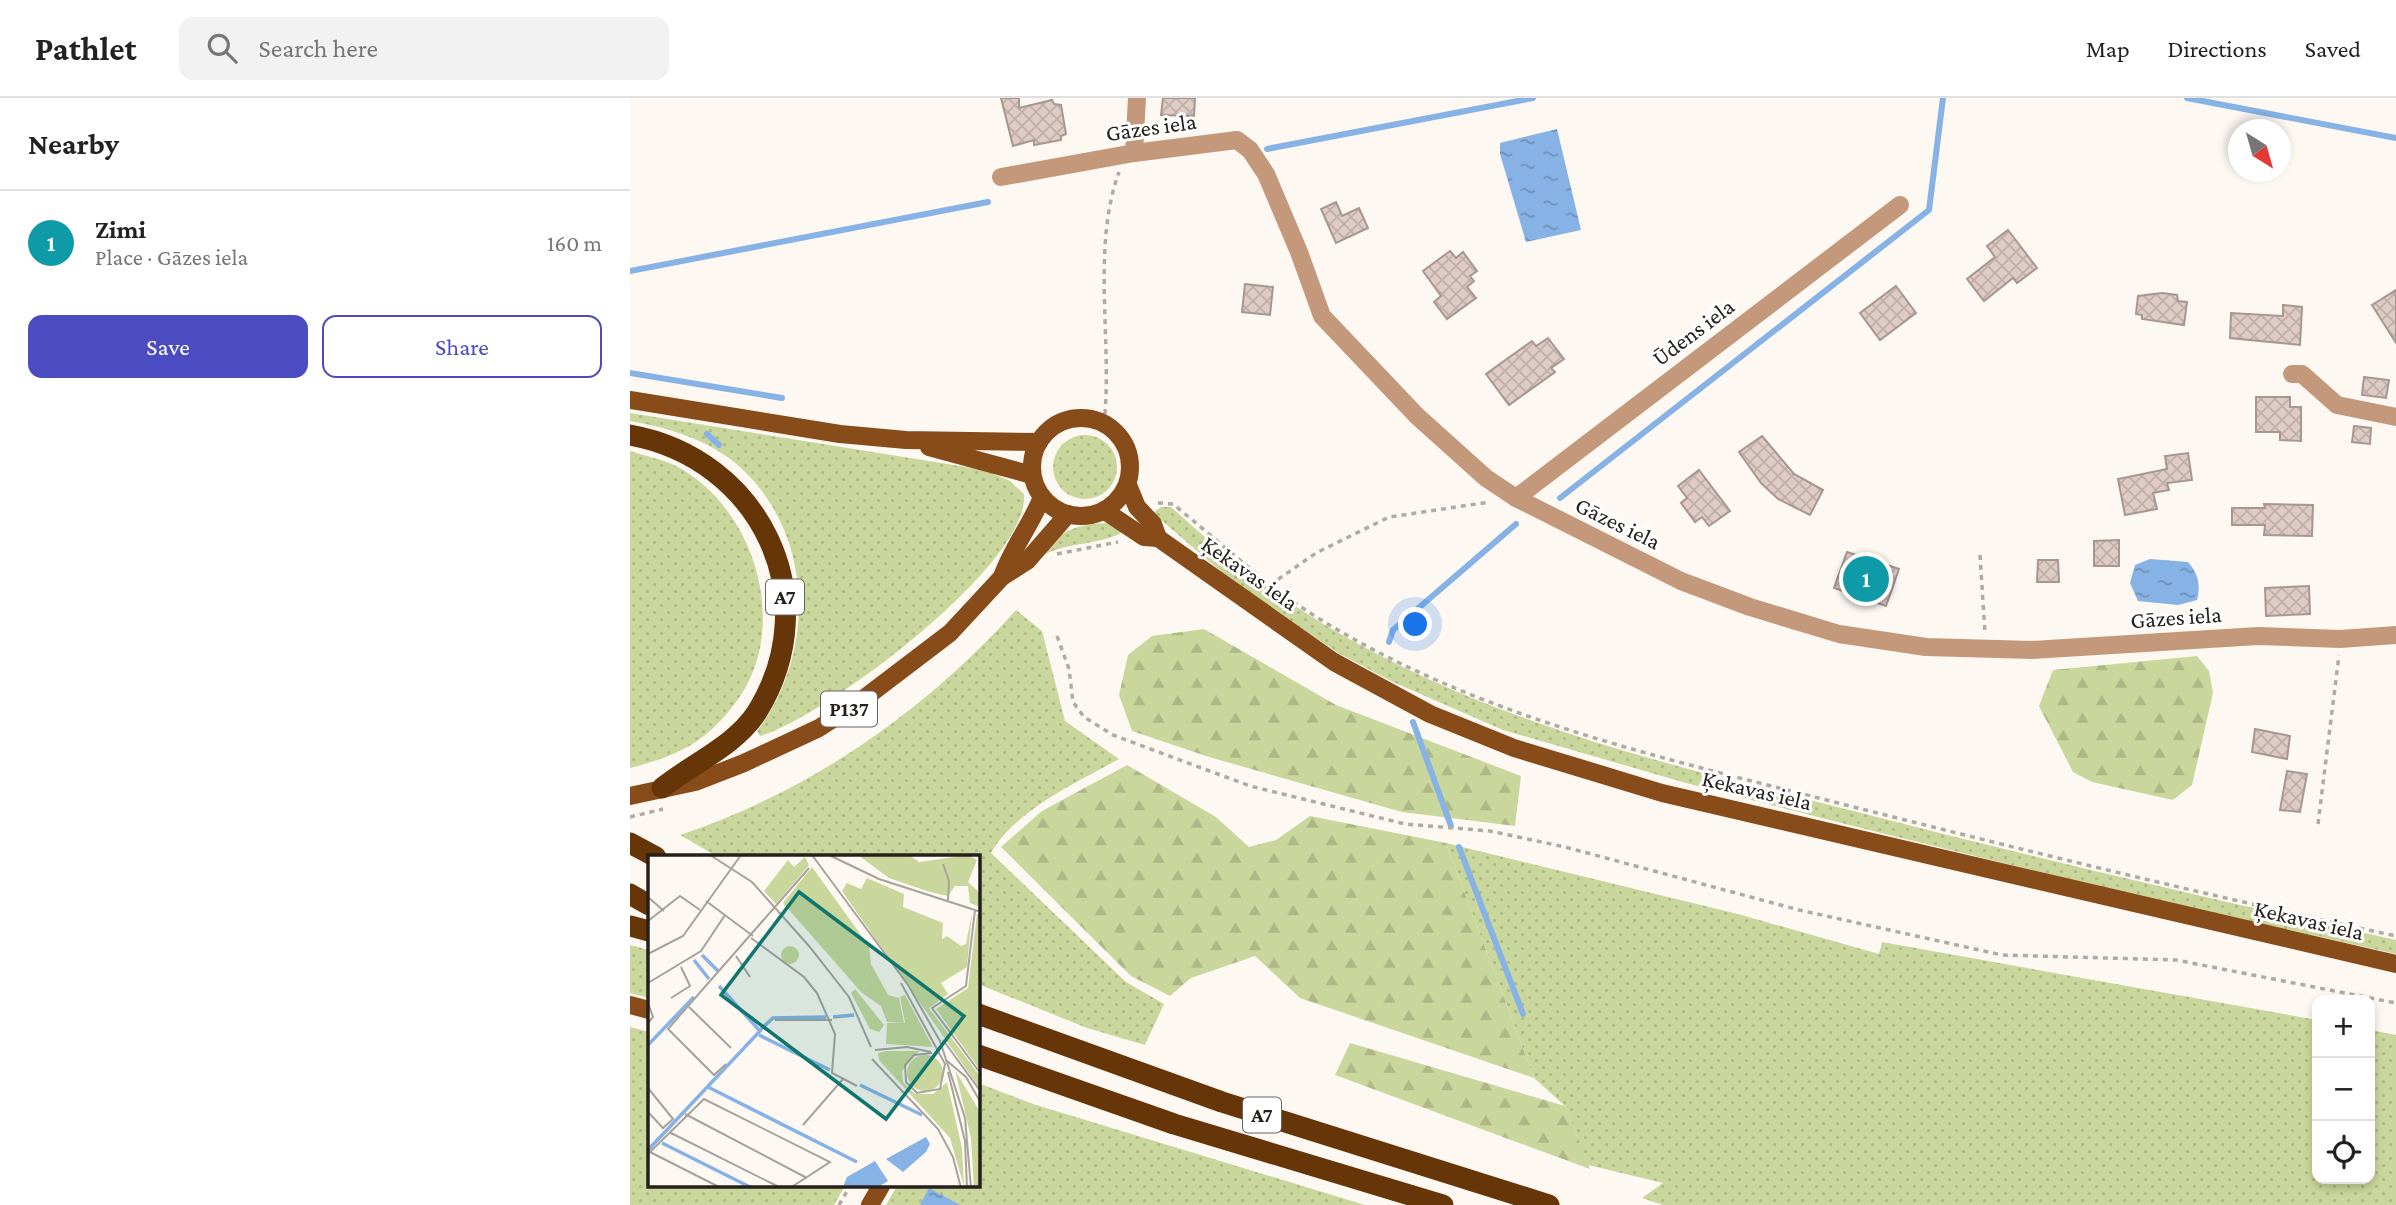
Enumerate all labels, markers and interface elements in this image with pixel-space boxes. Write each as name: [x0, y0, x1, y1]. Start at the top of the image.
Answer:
search box: [179, 17, 669, 80]
icon: search: [203, 29, 241, 67]
text: Pathlet: [35, 30, 137, 67]
text: Search here: [259, 34, 378, 63]
text: Map: [2086, 35, 2130, 62]
text: Directions: [2168, 35, 2267, 62]
text: Saved: [2305, 35, 2361, 62]
street label: Gāzes iela: [1104, 108, 1198, 146]
north arrow: [2228, 119, 2291, 182]
text: Nearby: [28, 127, 119, 160]
text: Zimi: [95, 215, 146, 244]
text: 1: [47, 230, 55, 256]
text: 160 m: [547, 230, 602, 256]
text: Place · Gāzes iela: [95, 244, 248, 270]
street label: Ūdens iela: [1647, 293, 1739, 371]
button: Save: [28, 315, 308, 378]
button: Share: [322, 315, 602, 378]
street label: Gāzes iela: [1571, 491, 1665, 555]
street label: Ķekavas iela: [1196, 530, 1303, 618]
pin: 1: [1843, 553, 1889, 605]
road number: A7: [766, 580, 804, 614]
street label: Gāzes iela: [2130, 601, 2223, 633]
your location: [1398, 607, 1432, 641]
road number: P137: [821, 692, 877, 726]
street label: Ķekavas iela: [1699, 765, 1815, 817]
inset map: [648, 855, 980, 1188]
street label: Ķekavas iela: [2251, 895, 2367, 947]
map controls: [2312, 995, 2375, 1184]
button: +: [2312, 995, 2375, 1058]
button: −: [2312, 1058, 2375, 1121]
road number: A7: [1243, 1098, 1281, 1132]
button: locate: [2312, 1121, 2375, 1184]

